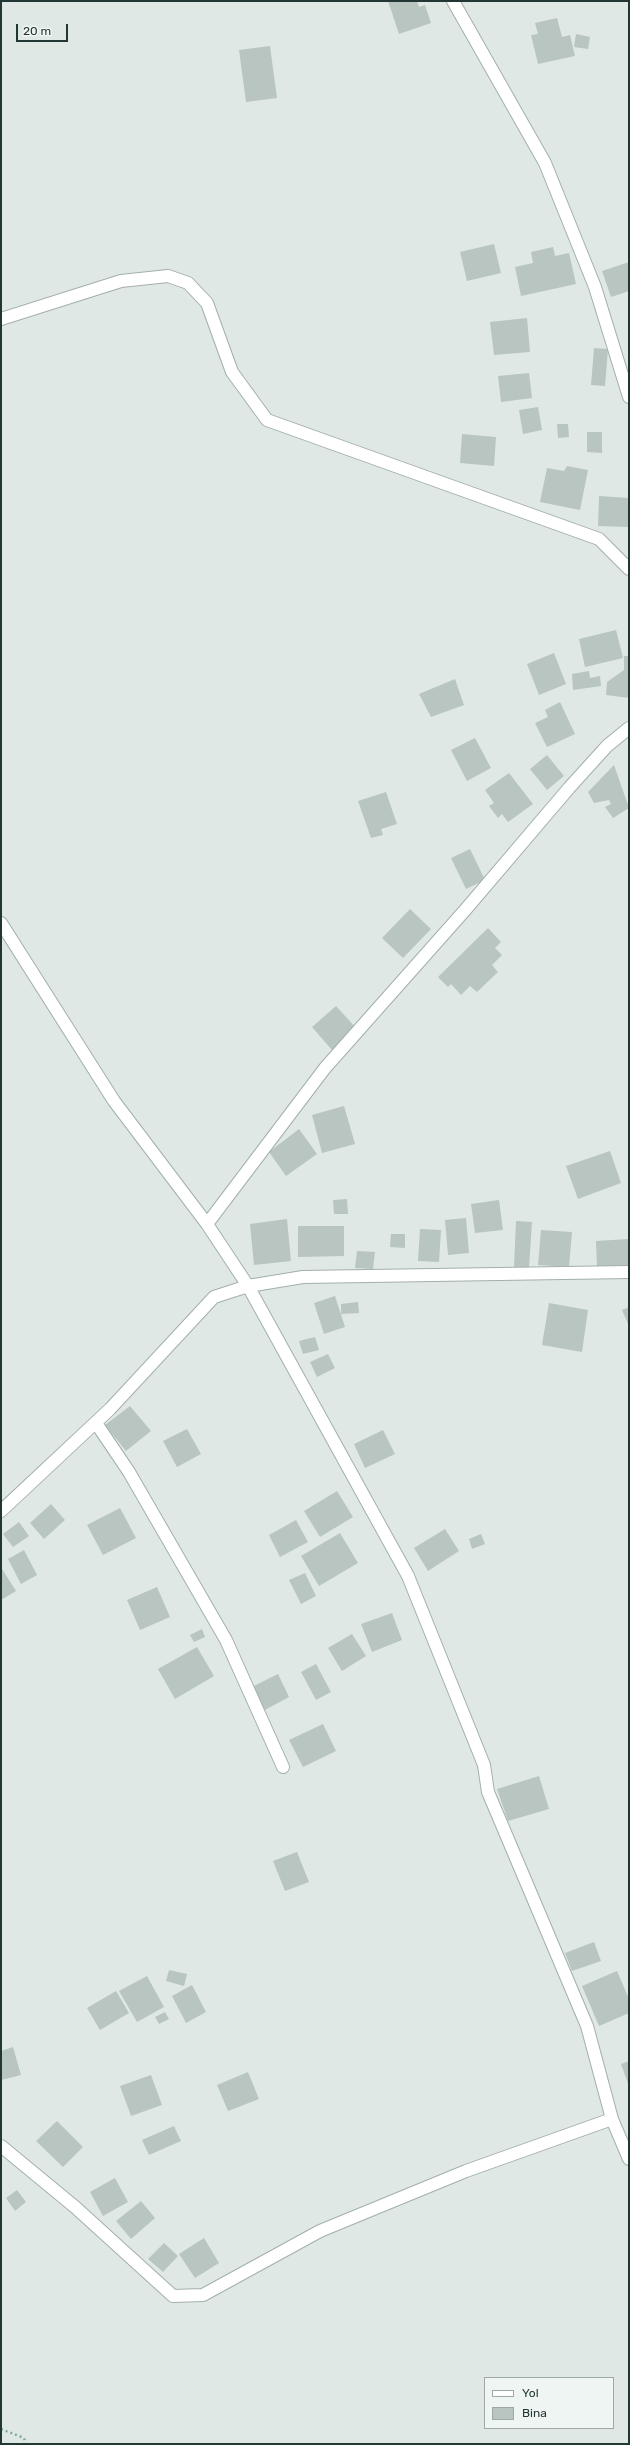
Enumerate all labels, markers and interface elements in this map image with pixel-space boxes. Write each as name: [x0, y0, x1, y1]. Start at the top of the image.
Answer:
scale bar: [18, 16, 70, 42]
text: 20 m: [23, 24, 51, 38]
legend: [484, 2377, 614, 2429]
text: Yol: [522, 2386, 539, 2400]
text: Bina: [522, 2406, 547, 2420]

